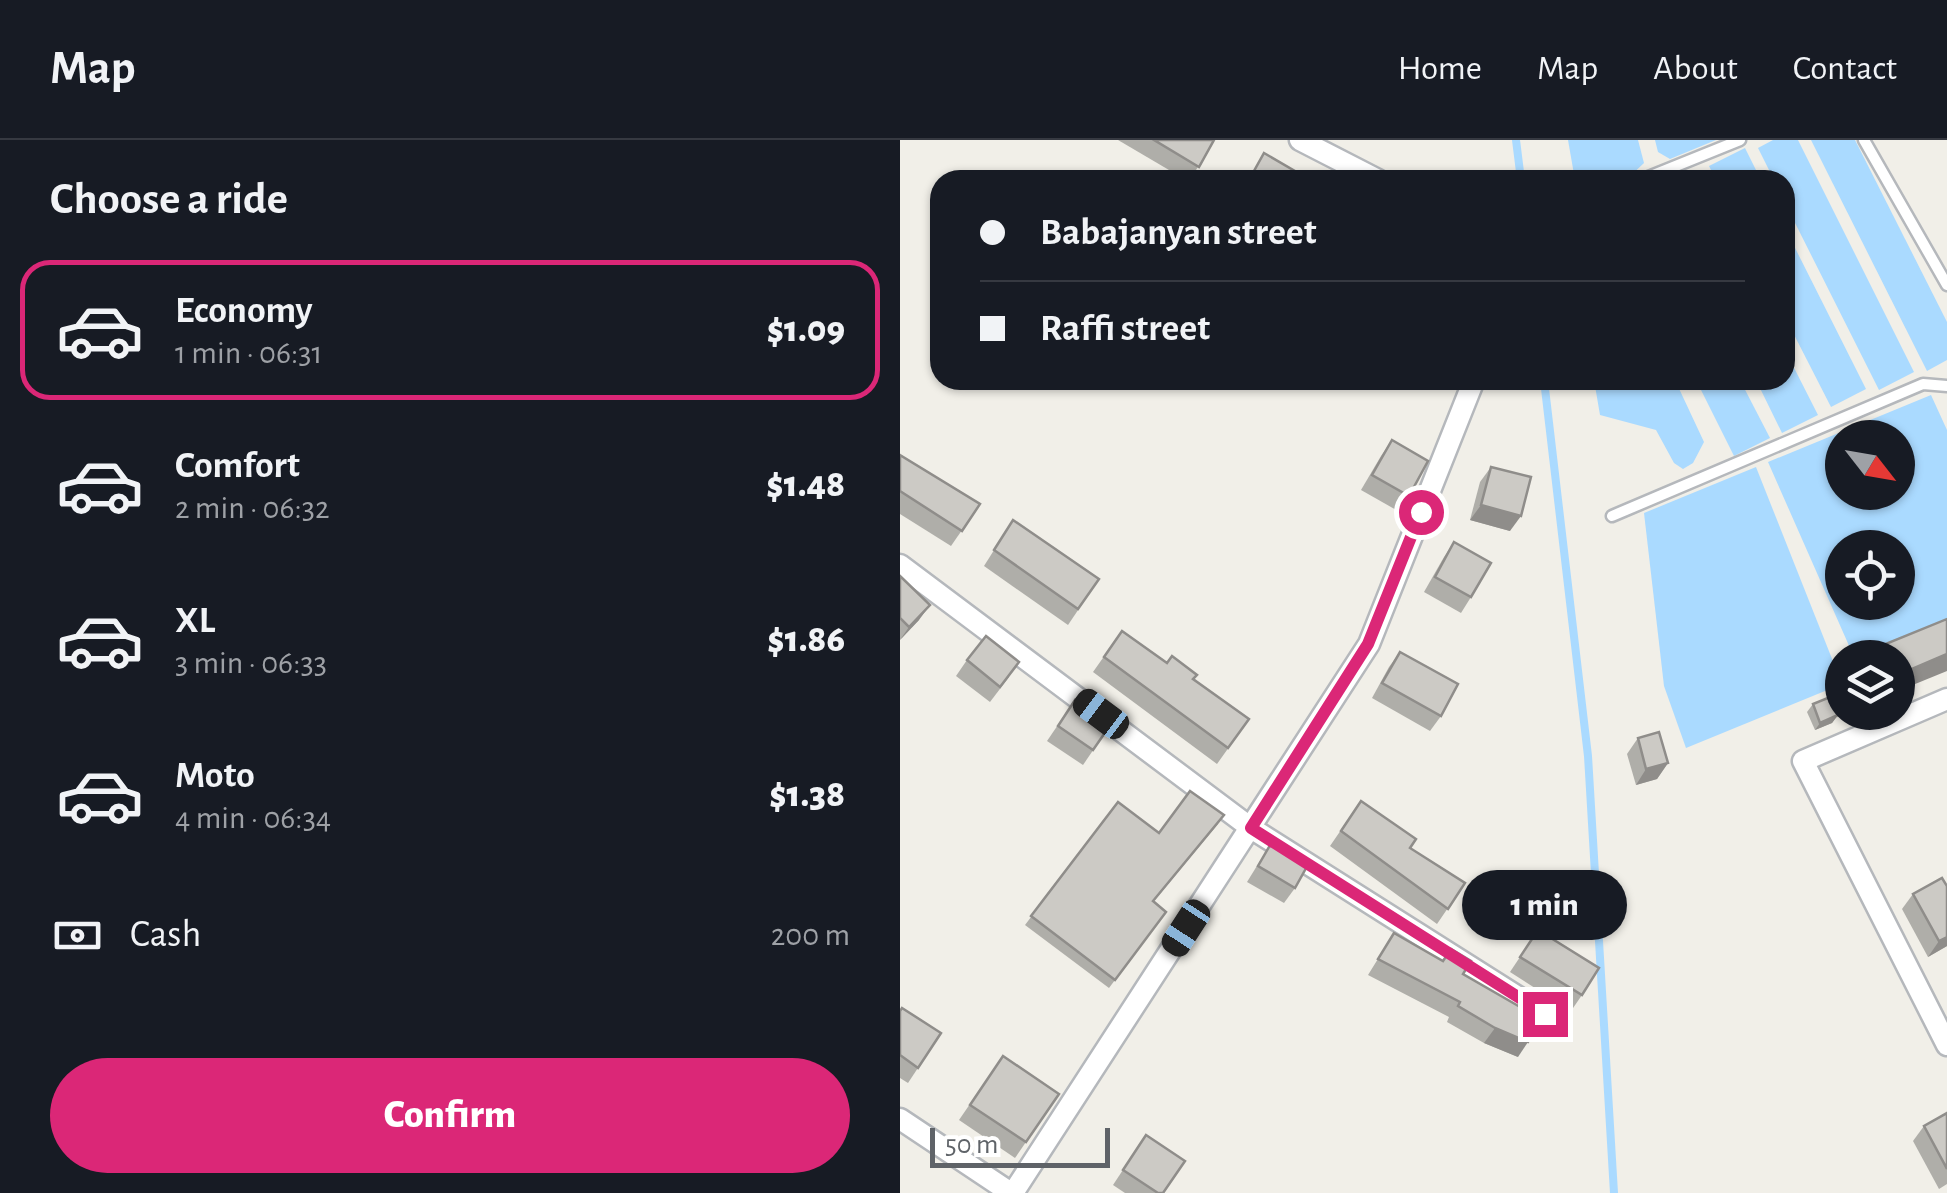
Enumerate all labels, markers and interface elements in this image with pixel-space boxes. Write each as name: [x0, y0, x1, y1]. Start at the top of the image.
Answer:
text: Map: [50, 45, 136, 93]
text: Home: [1398, 51, 1482, 86]
text: Map: [1537, 51, 1598, 86]
text: About: [1653, 51, 1738, 86]
text: Contact: [1793, 51, 1897, 86]
text: Choose a ride: [50, 177, 288, 222]
text: Babajanyan street: [1040, 214, 1317, 252]
icon: car: [55, 285, 145, 375]
text: Economy: [175, 292, 313, 330]
text: Raffi street: [1040, 310, 1210, 348]
text: $1.09: [767, 311, 845, 349]
text: 1 min · 06:31: [175, 337, 323, 369]
north arrow: [1825, 420, 1915, 510]
map controls: [1825, 420, 1915, 730]
icon: car: [55, 440, 145, 530]
text: Comfort: [175, 447, 300, 485]
text: $1.48: [766, 466, 845, 504]
route start: [1399, 490, 1444, 535]
text: 2 min · 06:32: [175, 492, 330, 524]
button: locate: [1825, 530, 1915, 620]
icon: car: [55, 595, 145, 685]
text: XL: [175, 602, 215, 640]
text: $1.86: [767, 621, 845, 659]
button: layers: [1825, 640, 1915, 730]
text: 3 min · 06:33: [175, 647, 327, 679]
car: [1068, 684, 1134, 744]
icon: car: [55, 750, 145, 840]
text: Moto: [175, 757, 255, 795]
text: $1.38: [769, 776, 845, 814]
text: 4 min · 06:34: [175, 802, 331, 834]
callout: 1 min: [1462, 869, 1628, 939]
text: 1 min: [1510, 889, 1579, 921]
car: [1157, 895, 1215, 961]
icon: cash: [50, 908, 105, 963]
text: Cash: [130, 916, 201, 954]
text: 200 m: [771, 919, 850, 951]
route end: [1523, 992, 1568, 1037]
button: Confirm: [50, 1058, 850, 1173]
scale bar: [930, 1123, 1110, 1168]
text: 50 m: [945, 1131, 999, 1159]

